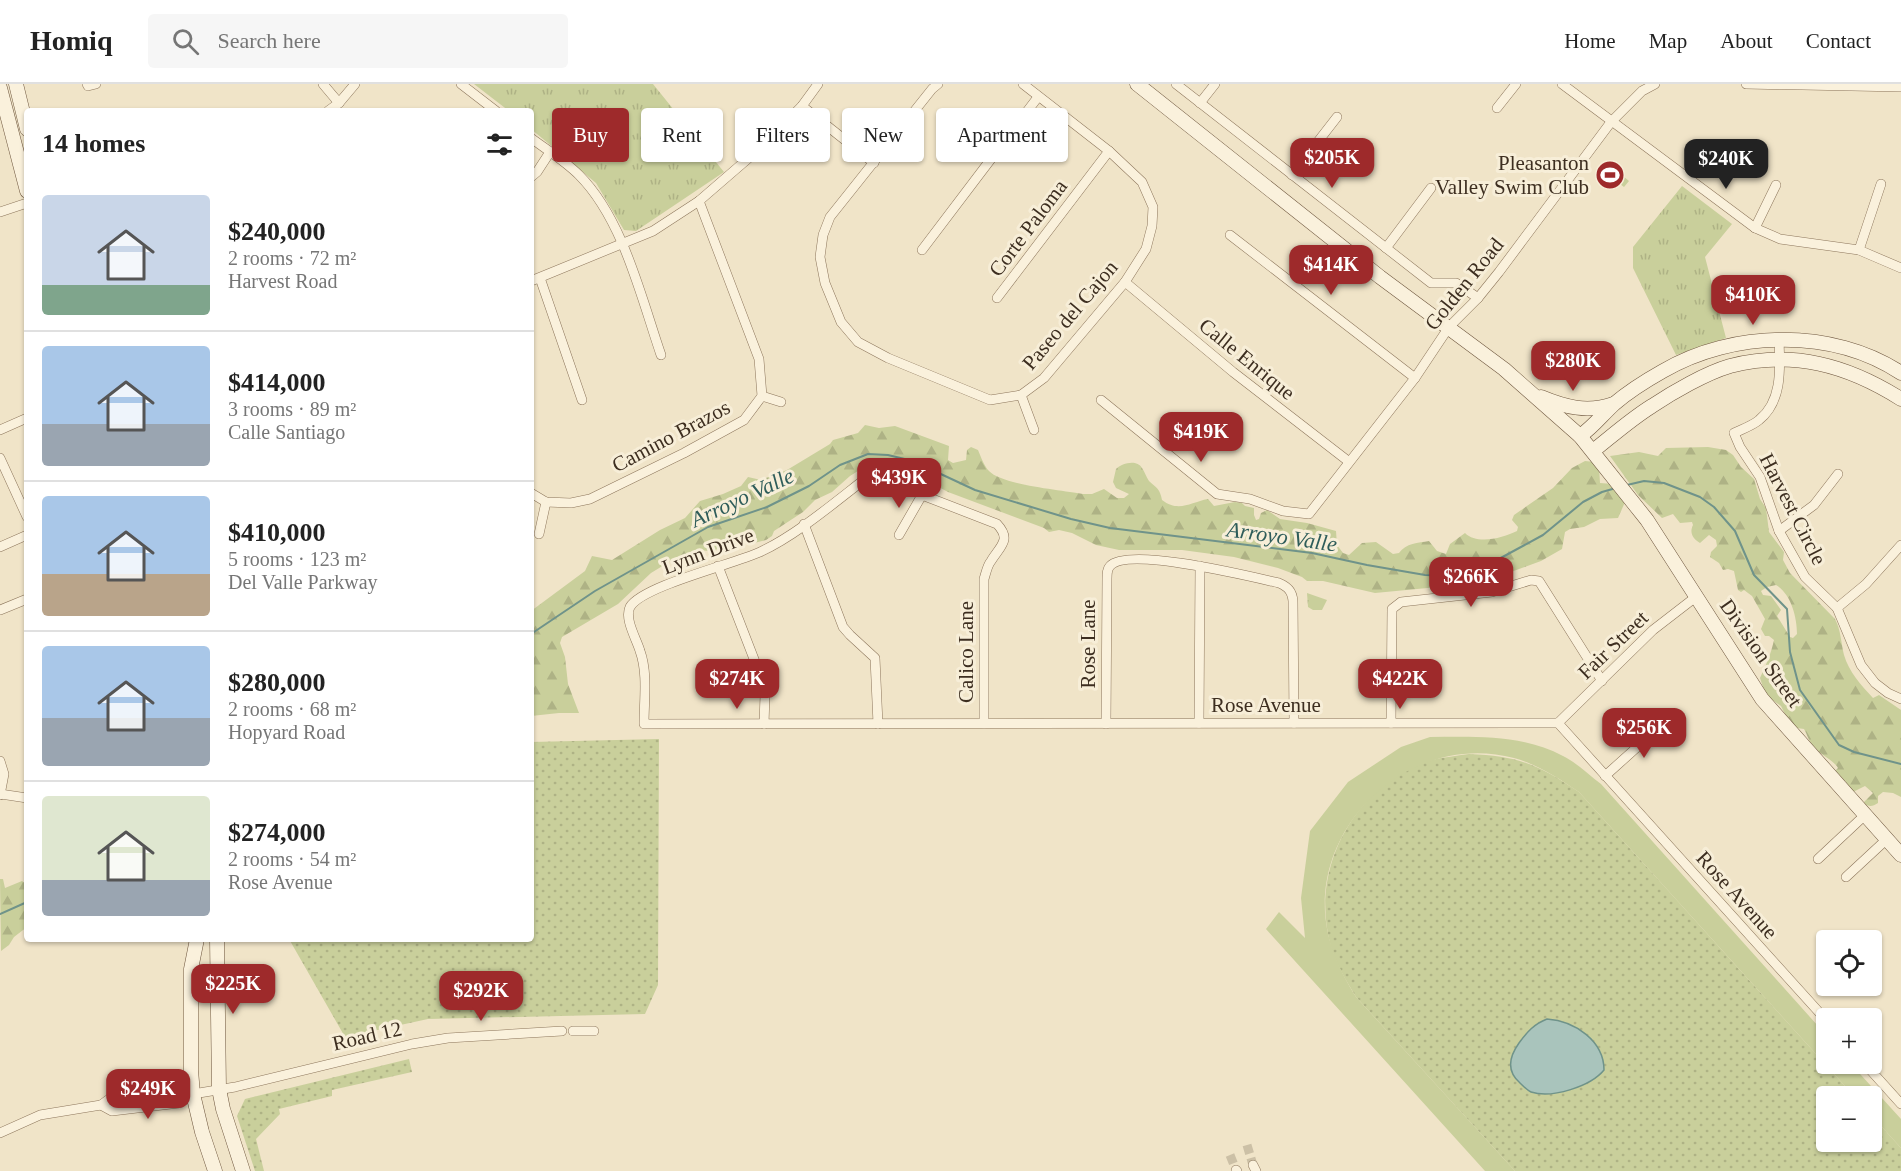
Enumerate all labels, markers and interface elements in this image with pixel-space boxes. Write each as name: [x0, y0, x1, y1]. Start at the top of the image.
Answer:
search box: [148, 14, 568, 68]
text: Homiq: [30, 25, 112, 56]
icon: search: [169, 25, 202, 58]
text: Search here: [217, 28, 321, 53]
text: Home: [1564, 29, 1616, 53]
text: Map: [1649, 29, 1687, 53]
text: About: [1720, 29, 1773, 53]
text: Contact: [1806, 29, 1871, 53]
chip: Buy: [552, 108, 629, 162]
chip: Rent: [641, 108, 723, 162]
chip: Filters: [735, 108, 830, 162]
chip: New: [842, 108, 924, 162]
chip: Apartment: [936, 108, 1068, 162]
icon: filters: [483, 128, 516, 161]
text: 14 homes: [42, 129, 145, 158]
pin: $205K: [1290, 138, 1374, 189]
pin: $240K: [1684, 139, 1768, 190]
text: $205K: [1304, 146, 1360, 168]
text: $240K: [1698, 147, 1754, 169]
place label: Pleasanton Valley Swim Club: [1435, 151, 1589, 199]
sports icon: Pleasanton Valley Swim Club: [1594, 159, 1626, 191]
street label: Corte Paloma: [984, 174, 1073, 281]
text: $240,000: [228, 217, 326, 246]
icon: home: [90, 219, 162, 291]
street label: Golden Road: [1420, 233, 1509, 335]
pin: $414K: [1289, 245, 1373, 296]
text: 2 rooms · 72 m²: [228, 247, 356, 269]
text: $414K: [1303, 253, 1359, 275]
street label: Paseo del Cajon: [1017, 255, 1123, 375]
text: Harvest Road: [228, 270, 337, 292]
pin: $410K: [1711, 275, 1795, 326]
text: $410K: [1725, 283, 1781, 305]
street label: Calle Enrique: [1194, 313, 1300, 405]
pin: $280K: [1531, 341, 1615, 392]
text: $280K: [1545, 349, 1601, 371]
text: $414,000: [228, 368, 326, 397]
icon: home: [90, 370, 162, 442]
street label: Camino Brazos: [608, 395, 734, 477]
text: 3 rooms · 89 m²: [228, 398, 356, 420]
pin: $419K: [1159, 412, 1243, 463]
text: $419K: [1173, 420, 1229, 442]
text: Calle Santiago: [228, 421, 345, 443]
street label: Harvest Circle: [1755, 449, 1831, 569]
pin: $439K: [857, 458, 941, 509]
water label: Arroyo Valle: [685, 463, 798, 533]
text: $439K: [871, 466, 927, 488]
water label: Arroyo Valle: [1223, 516, 1339, 557]
text: $410,000: [228, 518, 326, 547]
icon: home: [90, 520, 162, 592]
street label: Lynn Drive: [659, 523, 757, 579]
text: 5 rooms · 123 m²: [228, 548, 366, 570]
pin: $266K: [1429, 557, 1513, 608]
text: $266K: [1443, 565, 1499, 587]
text: Del Valle Parkway: [228, 571, 378, 593]
street label: Division Street: [1715, 594, 1807, 712]
street label: Rose Lane: [1076, 599, 1100, 689]
street label: Calico Lane: [954, 601, 978, 703]
street label: Fair Street: [1573, 606, 1653, 684]
pin: $274K: [695, 659, 779, 710]
pin: $422K: [1358, 659, 1442, 710]
text: $274K: [709, 667, 765, 689]
text: $422K: [1372, 667, 1428, 689]
text: $280,000: [228, 668, 326, 697]
icon: home: [90, 670, 162, 742]
street label: Rose Avenue: [1211, 693, 1321, 717]
text: 2 rooms · 68 m²: [228, 698, 356, 720]
pin: $256K: [1602, 708, 1686, 759]
text: $256K: [1616, 716, 1672, 738]
text: Hopyard Road: [228, 721, 345, 743]
text: $274,000: [228, 818, 326, 847]
icon: home: [90, 820, 162, 892]
street label: Rose Avenue: [1691, 846, 1783, 944]
text: 2 rooms · 54 m²: [228, 848, 356, 870]
text: Rose Avenue: [228, 871, 333, 893]
map controls: [1816, 930, 1882, 1152]
button: locate: [1816, 930, 1882, 996]
pin: $225K: [191, 964, 275, 1015]
pin: $292K: [439, 971, 523, 1022]
text: $225K: [205, 972, 261, 994]
text: $292K: [453, 979, 509, 1001]
button: +: [1816, 1008, 1882, 1074]
street label: Road 12: [330, 1016, 404, 1056]
pin: $249K: [106, 1069, 190, 1120]
text: $249K: [120, 1077, 176, 1099]
button: −: [1816, 1086, 1882, 1152]

